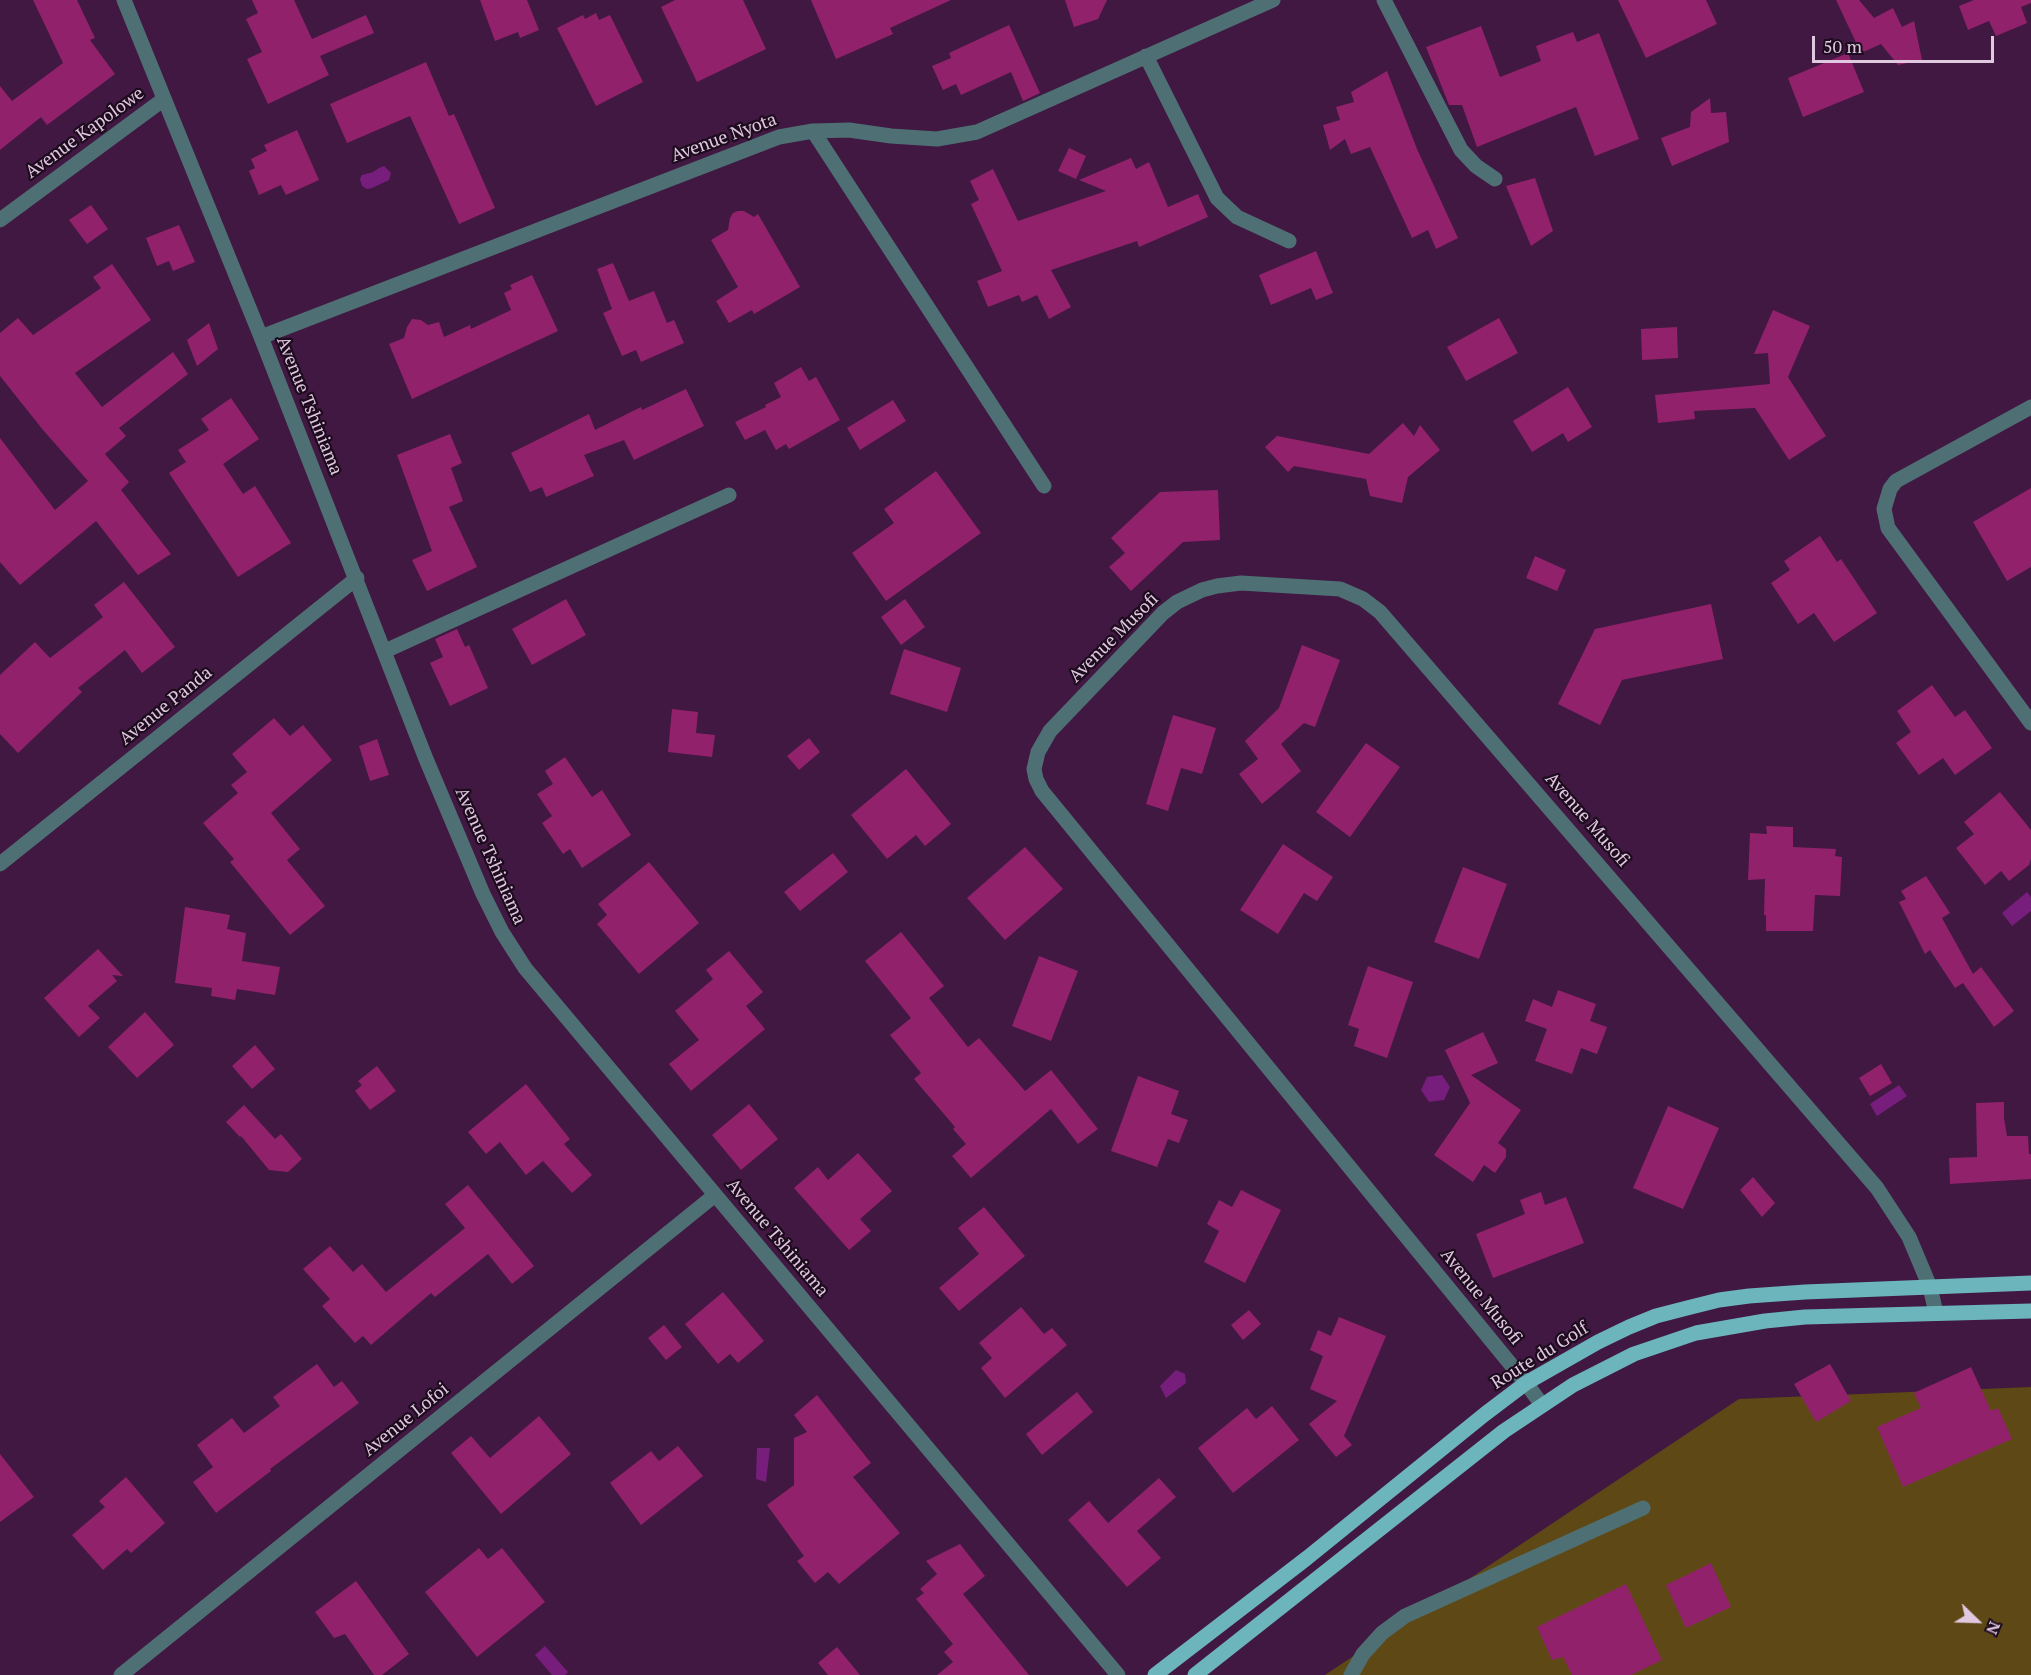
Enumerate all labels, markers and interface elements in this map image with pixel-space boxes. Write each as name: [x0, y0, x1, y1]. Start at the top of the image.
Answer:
scale bar: [1815, 24, 1996, 62]
text: 50 m: [1823, 34, 1862, 58]
street label: Avenue Kapolowe: [22, 83, 148, 183]
street label: Avenue Nyota: [668, 109, 780, 167]
street label: Avenue Tshiniama: [271, 334, 347, 478]
street label: Avenue Musofi: [1065, 589, 1163, 687]
street label: Avenue Panda: [115, 662, 217, 750]
street label: Avenue Musofi: [1540, 768, 1634, 872]
street label: Avenue Tshiniama: [450, 784, 530, 928]
street label: Avenue Tshiniama: [721, 1175, 833, 1301]
street label: Avenue Musofi: [1436, 1244, 1526, 1350]
street label: Route du Golf: [1488, 1318, 1592, 1394]
street label: Avenue Lofoi: [359, 1379, 453, 1461]
north arrow: [1947, 1591, 2007, 1651]
text: N: [1981, 1618, 2006, 1638]

